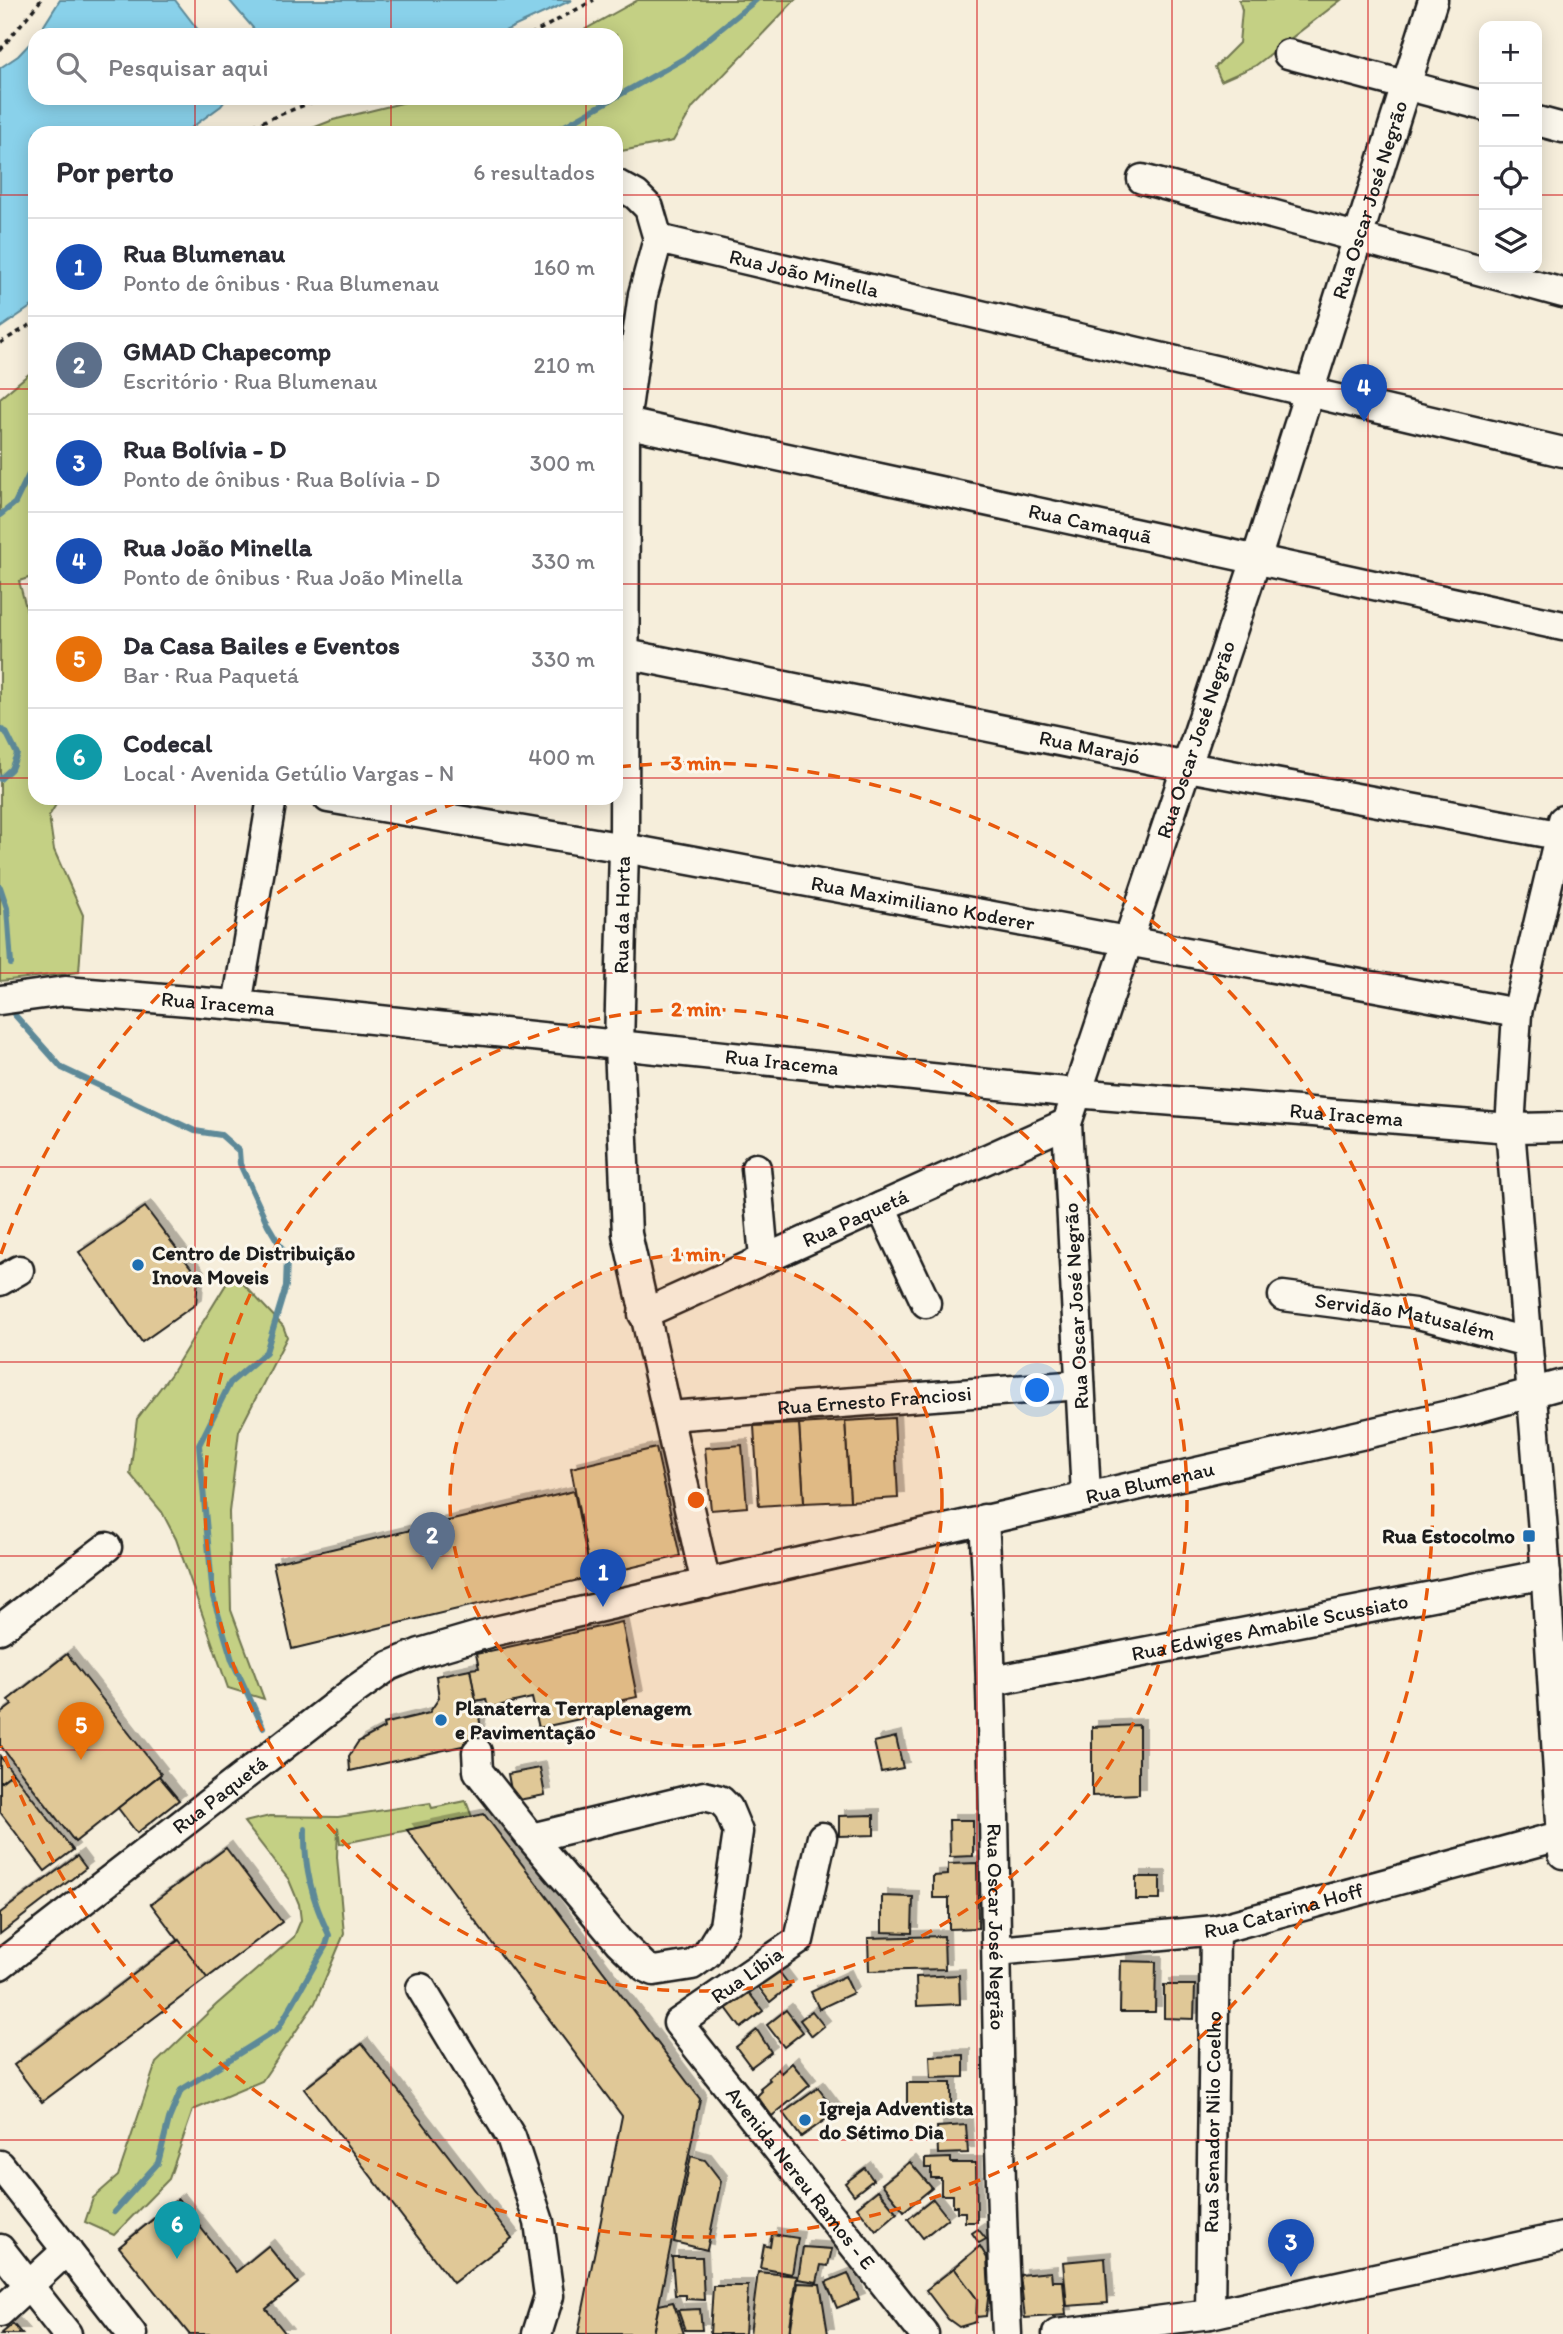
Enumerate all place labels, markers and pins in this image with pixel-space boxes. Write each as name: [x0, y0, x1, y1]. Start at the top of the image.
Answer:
pin: 4: [1341, 364, 1387, 422]
place label: Centro de Distribuição Inova Moveis: [152, 1240, 355, 1289]
marker: Centro de Distribuição Inova Moveis: [130, 1257, 146, 1273]
centre of rings: [684, 1488, 708, 1512]
pin: 2: [409, 1512, 455, 1570]
place label: Rua Estocolmo: [1382, 1523, 1515, 1548]
marker: Rua Estocolmo: [1521, 1528, 1537, 1544]
pin: 1: [580, 1549, 626, 1607]
place label: Planaterra Terraplenagem e Pavimentação: [455, 1695, 692, 1745]
pin: 5: [58, 1702, 104, 1760]
marker: Planaterra Terraplenagem e Pavimentação: [433, 1712, 449, 1728]
place label: Igreja Adventista do Sétimo Dia: [819, 2095, 974, 2144]
marker: Igreja Adventista do Sétimo Dia: [797, 2112, 813, 2128]
pin: 6: [154, 2201, 200, 2259]
pin: 3: [1268, 2219, 1314, 2277]

